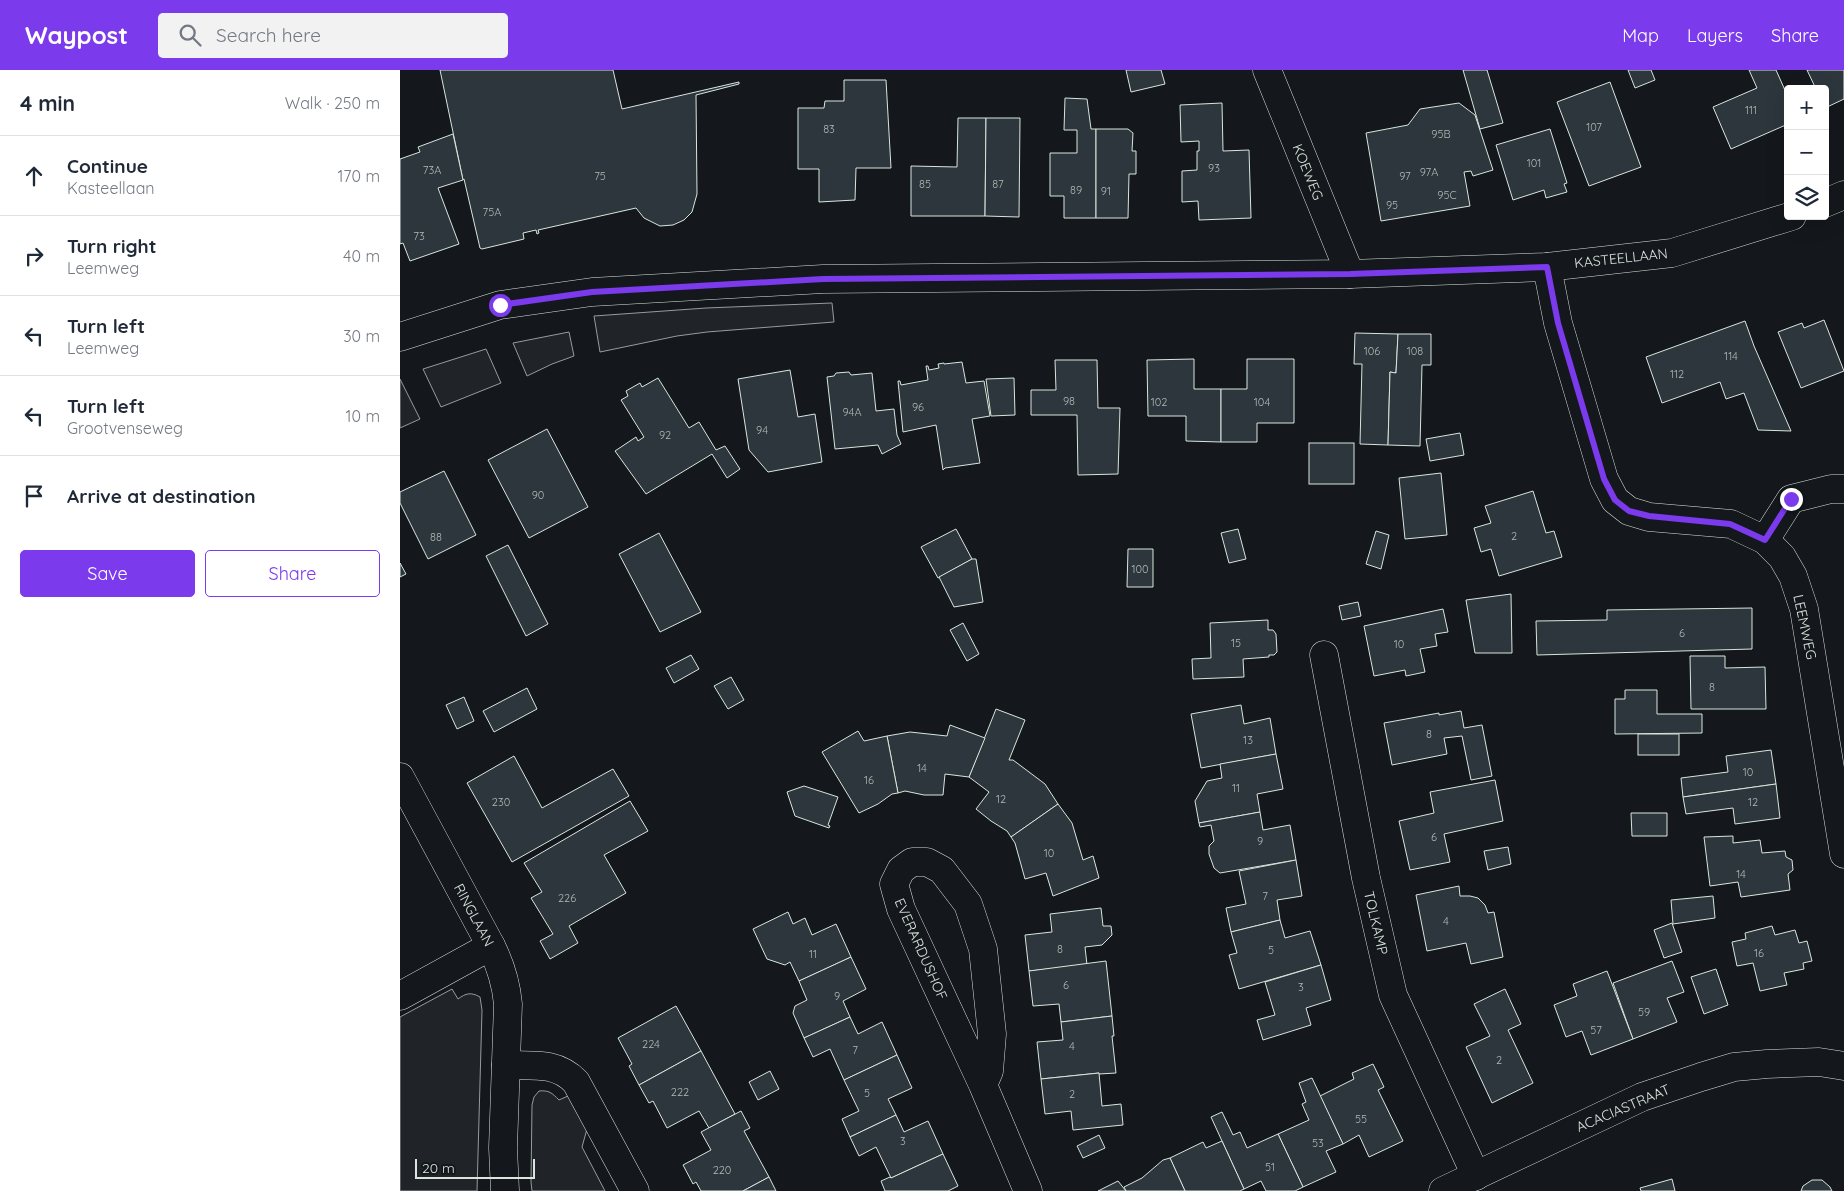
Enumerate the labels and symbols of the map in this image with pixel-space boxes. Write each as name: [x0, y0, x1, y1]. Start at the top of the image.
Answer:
house number: 111: [1745, 103, 1757, 117]
house number: 107: [1586, 120, 1602, 134]
house number: 83: [823, 122, 835, 136]
house number: 95B: [1431, 127, 1451, 141]
street label: KOEWEG: [1289, 141, 1327, 203]
house number: 101: [1527, 156, 1541, 170]
house number: 93: [1208, 161, 1220, 175]
house number: 73A: [423, 163, 441, 177]
house number: 97A: [1420, 165, 1438, 179]
house number: 75: [594, 169, 606, 183]
house number: 97: [1399, 169, 1411, 183]
house number: 85: [919, 177, 931, 191]
house number: 87: [992, 177, 1004, 191]
house number: 89: [1070, 183, 1082, 197]
house number: 91: [1101, 184, 1111, 198]
house number: 95C: [1437, 188, 1457, 202]
house number: 95: [1386, 198, 1398, 212]
house number: 75A: [483, 205, 501, 219]
house number: 73: [413, 229, 425, 243]
street label: KASTEELLAAN: [1573, 244, 1669, 272]
route start: [489, 294, 512, 317]
house number: 106: [1364, 344, 1380, 358]
house number: 108: [1407, 344, 1423, 358]
house number: 114: [1724, 349, 1738, 363]
house number: 112: [1670, 367, 1684, 381]
house number: 98: [1063, 394, 1075, 408]
house number: 102: [1151, 395, 1167, 409]
house number: 104: [1254, 395, 1270, 409]
house number: 96: [912, 400, 924, 414]
house number: 94A: [842, 405, 862, 419]
house number: 94: [756, 423, 768, 437]
house number: 92: [659, 428, 671, 442]
house number: 90: [532, 488, 544, 502]
route end: [1780, 488, 1803, 511]
house number: 2: [1511, 529, 1517, 543]
house number: 88: [430, 530, 442, 544]
house number: 100: [1131, 562, 1149, 576]
street label: LEEMWEG: [1789, 593, 1821, 661]
house number: 6: [1679, 626, 1685, 640]
house number: 15: [1231, 636, 1241, 650]
house number: 10: [1394, 637, 1404, 651]
house number: 8: [1709, 680, 1715, 694]
house number: 8: [1426, 727, 1432, 741]
house number: 13: [1243, 733, 1253, 747]
house number: 14: [917, 761, 927, 775]
house number: 10: [1743, 765, 1753, 779]
house number: 16: [864, 773, 874, 787]
house number: 11: [1232, 781, 1240, 795]
house number: 12: [996, 792, 1006, 806]
house number: 230: [492, 795, 510, 809]
house number: 12: [1748, 795, 1758, 809]
house number: 6: [1431, 830, 1437, 844]
house number: 9: [1257, 834, 1263, 848]
house number: 10: [1044, 846, 1054, 860]
house number: 14: [1736, 867, 1746, 881]
street label: RINGLAAN: [450, 881, 498, 949]
house number: 7: [1262, 889, 1268, 903]
street label: TOLKAMP: [1360, 889, 1392, 957]
house number: 226: [558, 891, 576, 905]
street label: EVERARDUSHOF: [890, 895, 952, 1003]
house number: 4: [1443, 914, 1449, 928]
house number: 8: [1057, 942, 1063, 956]
house number: 5: [1268, 943, 1274, 957]
house number: 16: [1754, 946, 1764, 960]
house number: 11: [809, 947, 817, 961]
house number: 6: [1063, 978, 1069, 992]
house number: 3: [1298, 980, 1304, 994]
house number: 9: [834, 989, 840, 1003]
house number: 59: [1638, 1005, 1650, 1019]
house number: 57: [1590, 1023, 1602, 1037]
house number: 224: [642, 1037, 660, 1051]
house number: 4: [1069, 1039, 1075, 1053]
house number: 7: [852, 1043, 858, 1057]
house number: 2: [1496, 1053, 1502, 1067]
street label: ACACIASTRAAT: [1573, 1080, 1673, 1136]
house number: 222: [671, 1085, 689, 1099]
house number: 5: [864, 1086, 870, 1100]
house number: 2: [1069, 1087, 1075, 1101]
house number: 55: [1355, 1112, 1367, 1126]
house number: 3: [900, 1134, 906, 1148]
house number: 53: [1312, 1136, 1324, 1150]
scale bar: [415, 1156, 535, 1179]
house number: 51: [1265, 1160, 1275, 1174]
house number: 220: [713, 1163, 731, 1177]

